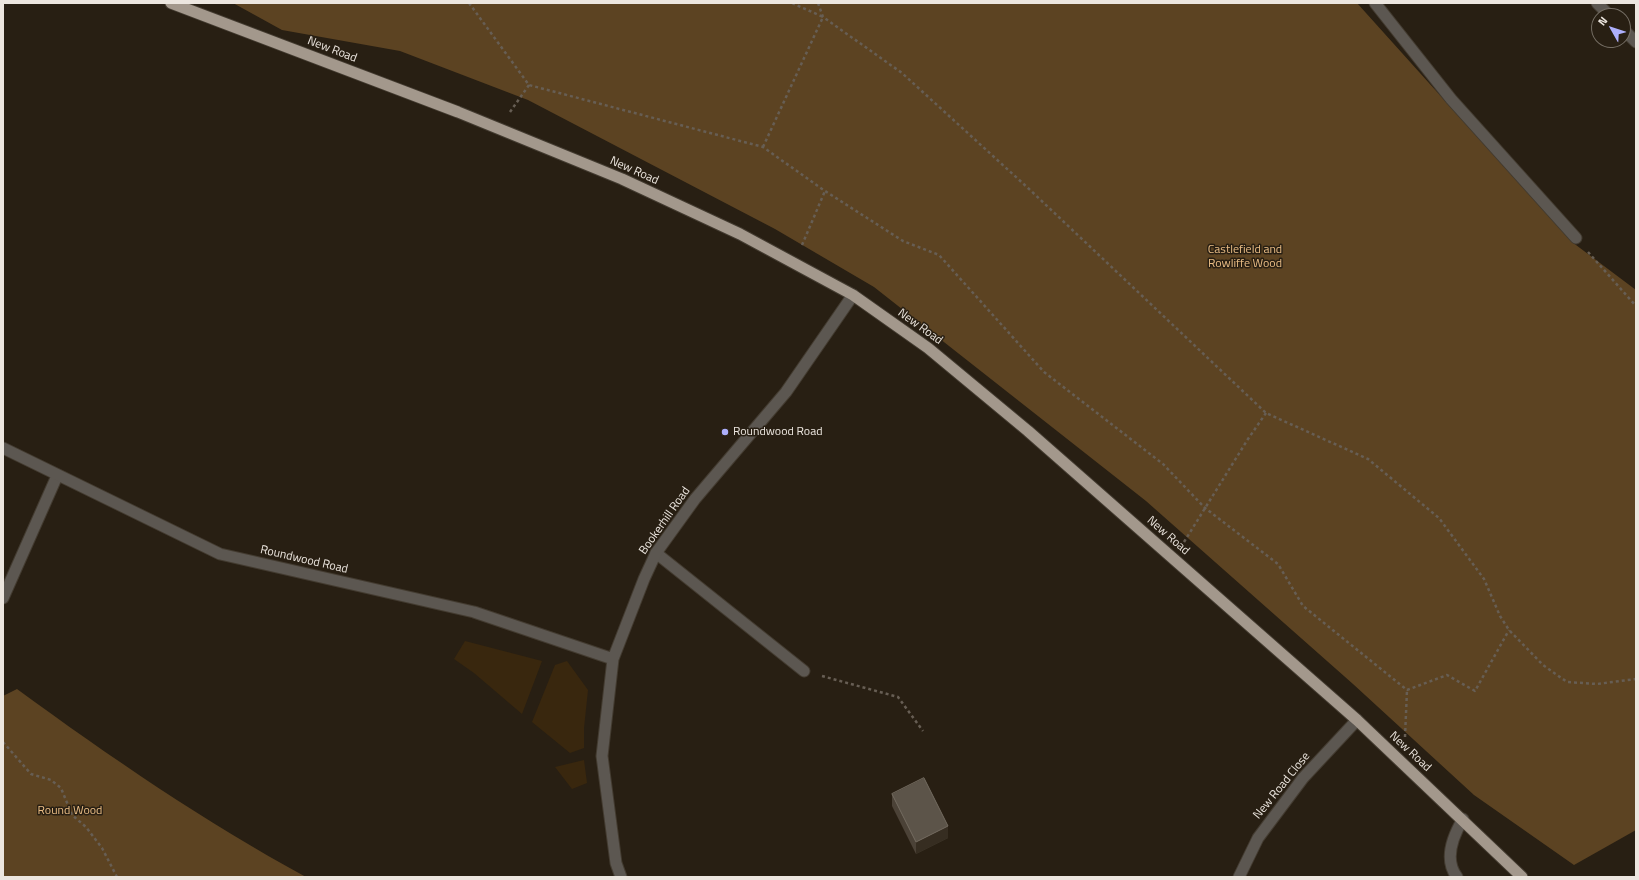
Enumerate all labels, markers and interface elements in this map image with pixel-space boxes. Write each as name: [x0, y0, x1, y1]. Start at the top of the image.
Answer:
north arrow: [1591, 8, 1631, 48]
text: N: [1594, 13, 1611, 29]
street label: New Road: [305, 34, 359, 66]
street label: New Road: [607, 154, 661, 188]
park label: Castlefield and Rowliffe Wood: [1208, 243, 1282, 271]
street label: New Road: [895, 306, 945, 348]
place label: Roundwood Road: [733, 425, 823, 439]
marker: Roundwood Road: [720, 427, 730, 437]
street label: Bookerhill Road: [636, 484, 694, 558]
street label: New Road: [1144, 514, 1192, 558]
street label: Roundwood Road: [259, 543, 349, 577]
street label: New Road: [1386, 729, 1434, 775]
street label: New Road Close: [1251, 750, 1313, 822]
park label: Round Wood: [38, 804, 102, 818]

